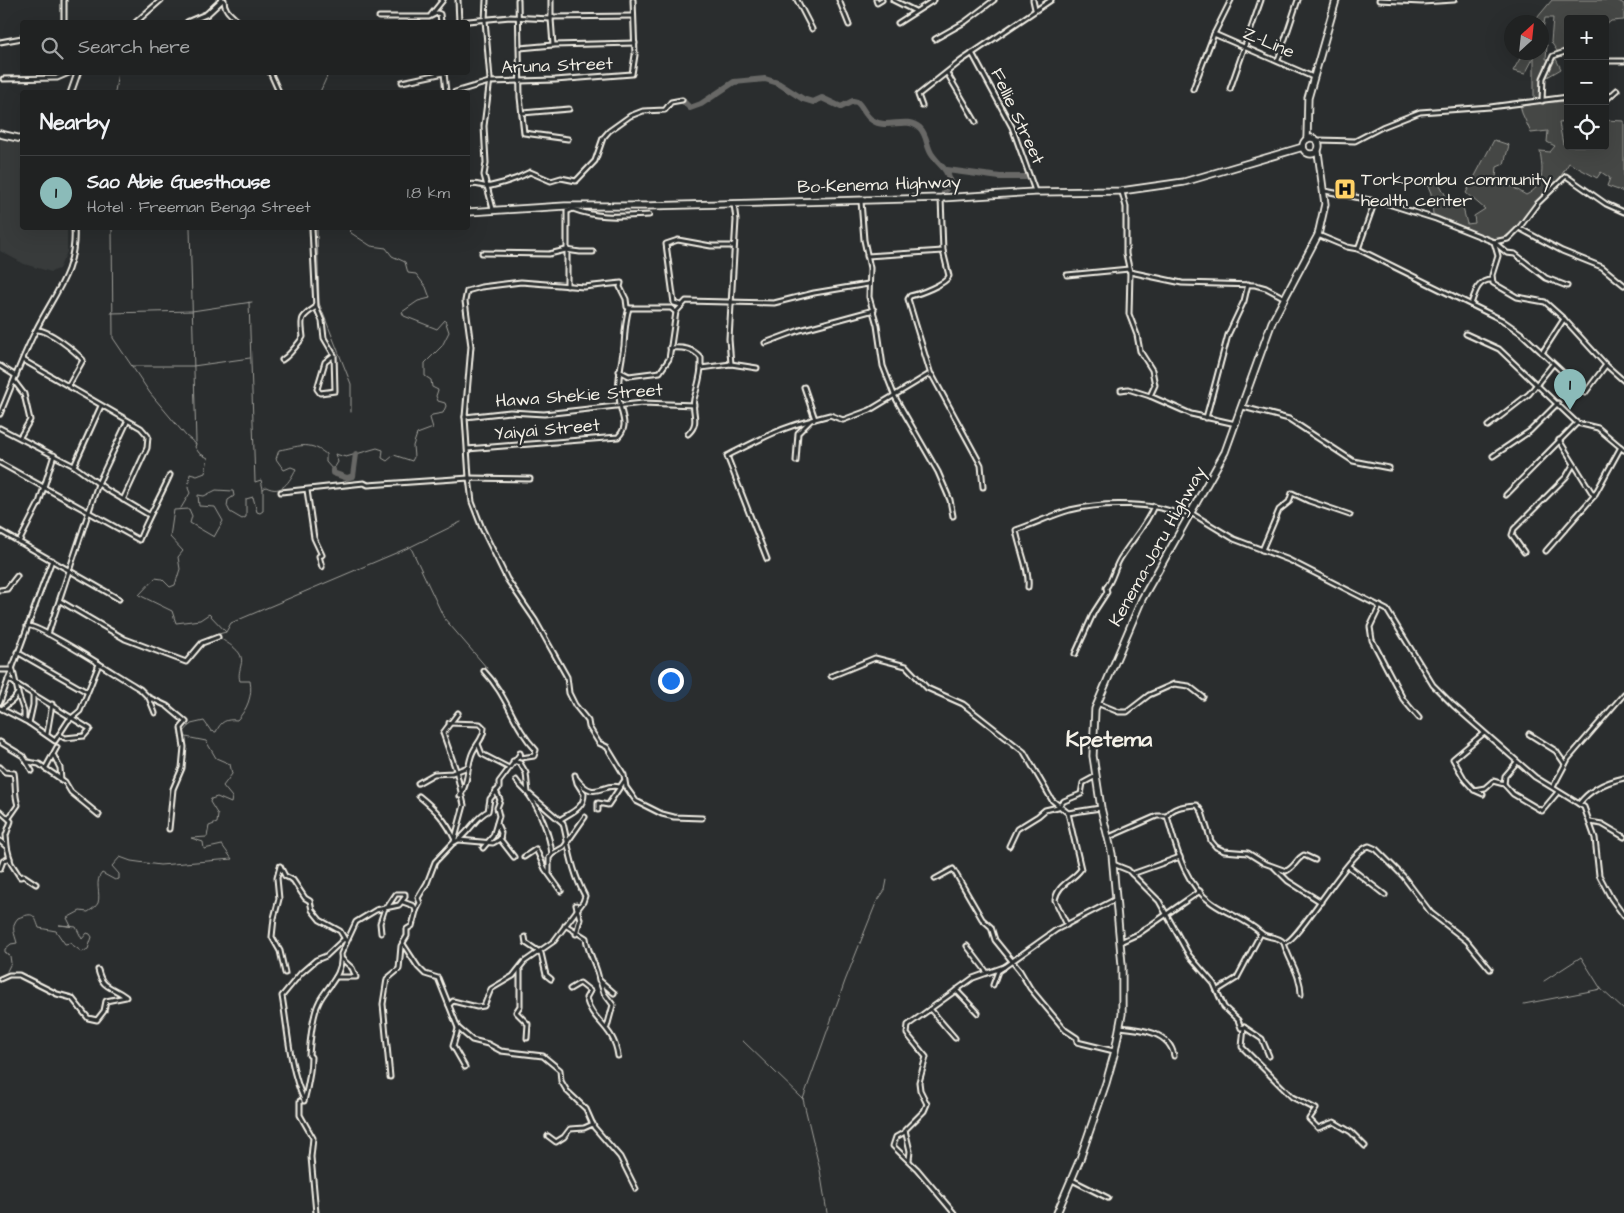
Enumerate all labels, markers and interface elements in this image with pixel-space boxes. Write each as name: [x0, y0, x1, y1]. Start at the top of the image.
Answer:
north arrow: [1504, 15, 1549, 60]
map controls: [1564, 15, 1609, 150]
button: +: [1564, 15, 1609, 60]
search box: [20, 20, 470, 75]
street label: Z-Line: [1239, 20, 1299, 65]
icon: search: [38, 34, 66, 62]
text: Search here: [78, 34, 190, 61]
street label: Aruna Street: [501, 51, 614, 80]
button: −: [1564, 60, 1609, 105]
street label: Fellie Street: [984, 64, 1051, 169]
button: locate: [1564, 105, 1609, 150]
text: Nearby: [40, 108, 110, 137]
place label: Torkpombu community health center: [1361, 167, 1552, 213]
text: Sao Abie Guesthouse: [87, 169, 271, 196]
street label: Bo-Kenema Highway: [797, 169, 961, 201]
hospital icon: Torkpombu community health center: [1333, 177, 1357, 201]
text: 1: [55, 182, 57, 204]
text: 1.8 km: [407, 182, 450, 204]
text: Hotel · Freeman Benga Street: [87, 196, 311, 218]
pin: 1: [1554, 369, 1586, 410]
street label: Hawa Shekie Street: [495, 377, 664, 414]
street label: Yaiyai Street: [493, 412, 602, 448]
street label: Kenema-Joru Highway: [1103, 462, 1213, 631]
your location: [658, 668, 684, 694]
district label: Kpetema: [1066, 724, 1153, 755]

